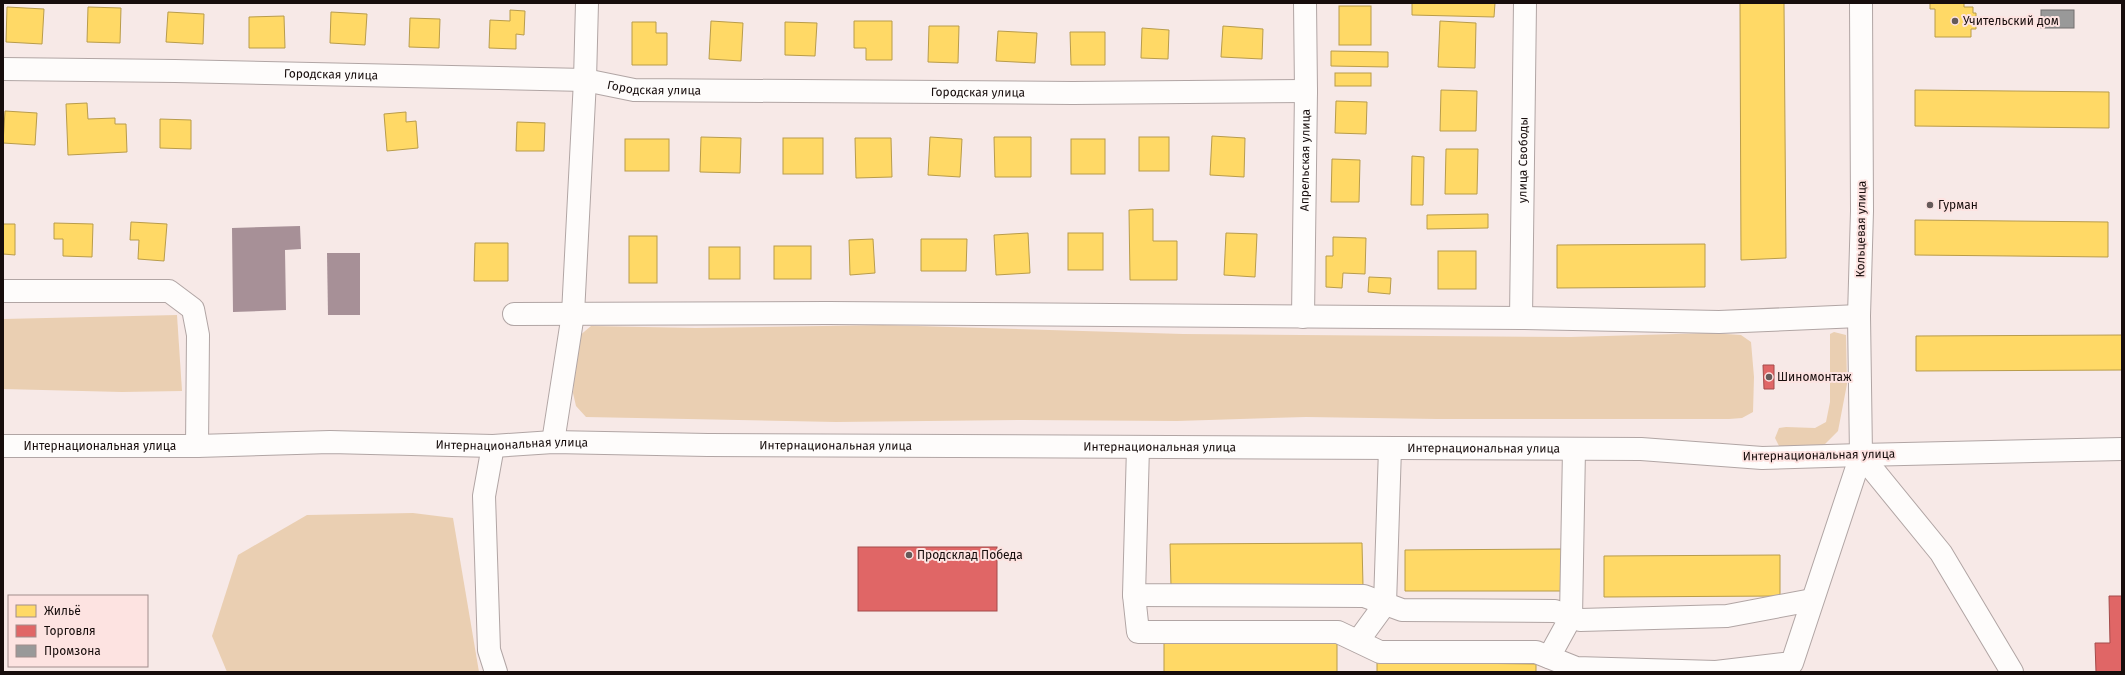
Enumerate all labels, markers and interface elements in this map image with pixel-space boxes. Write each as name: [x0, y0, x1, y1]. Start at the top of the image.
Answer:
place label: Учительский дом: [1963, 14, 2059, 28]
marker: Учительский дом: [1950, 16, 1960, 26]
street label: Городская улица: [284, 66, 378, 82]
street label: Городская улица: [606, 78, 701, 97]
street label: Городская улица: [931, 85, 1025, 100]
street label: Апрельская улица: [1297, 109, 1313, 211]
street label: улица Свободы: [1515, 117, 1531, 203]
street label: Кольцевая улица: [1853, 181, 1869, 277]
place label: Гурман: [1938, 198, 1978, 212]
marker: Гурман: [1925, 200, 1935, 210]
place label: Шиномонтаж: [1777, 370, 1852, 384]
marker: Шиномонтаж: [1764, 372, 1774, 382]
street label: Интернациональная улица: [435, 435, 588, 453]
street label: Интернациональная улица: [759, 438, 912, 453]
street label: Интернациональная улица: [24, 439, 176, 453]
street label: Интернациональная улица: [1083, 440, 1236, 454]
street label: Интернациональная улица: [1407, 441, 1560, 456]
street label: Интернациональная улица: [1743, 447, 1895, 463]
place label: Продсклад Победа: [917, 548, 1023, 562]
marker: Продсклад Победа: [904, 550, 914, 560]
legend: [8, 595, 148, 667]
text: Жильё: [44, 604, 81, 618]
text: Торговля: [44, 624, 96, 638]
text: Промзона: [44, 644, 101, 658]

